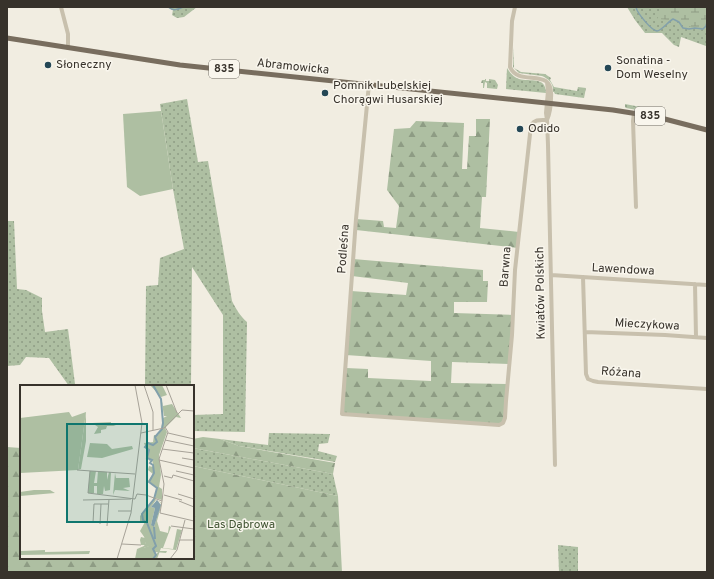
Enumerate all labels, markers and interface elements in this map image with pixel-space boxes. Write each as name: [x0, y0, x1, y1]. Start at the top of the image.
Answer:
place label: Sonatina - Dom Weselny: [616, 53, 688, 83]
street label: Abramowicka: [256, 55, 330, 79]
place label: Słoneczny: [56, 57, 112, 73]
marker: Słoneczny: [43, 60, 53, 70]
road number: 835: [209, 60, 239, 78]
marker: Sonatina - Dom Weselny: [603, 63, 613, 73]
place label: Pomnik Lubelskiej Chorągwi Husarskiej: [333, 78, 443, 108]
marker: Pomnik Lubelskiej Chorągwi Husarskiej: [320, 88, 330, 98]
road number: 835: [635, 107, 665, 125]
place label: Odido: [528, 121, 560, 137]
marker: Odido: [515, 124, 525, 134]
street label: Podleśna: [334, 224, 354, 274]
street label: Barwna: [497, 246, 515, 288]
street label: Kwiatów Polskich: [532, 246, 550, 340]
street label: Lawendowa: [591, 260, 655, 280]
street label: Mieczykowa: [614, 315, 680, 335]
street label: Różana: [600, 364, 642, 382]
inset map: [20, 385, 194, 559]
park label: Las Dąbrowa: [207, 517, 275, 533]

